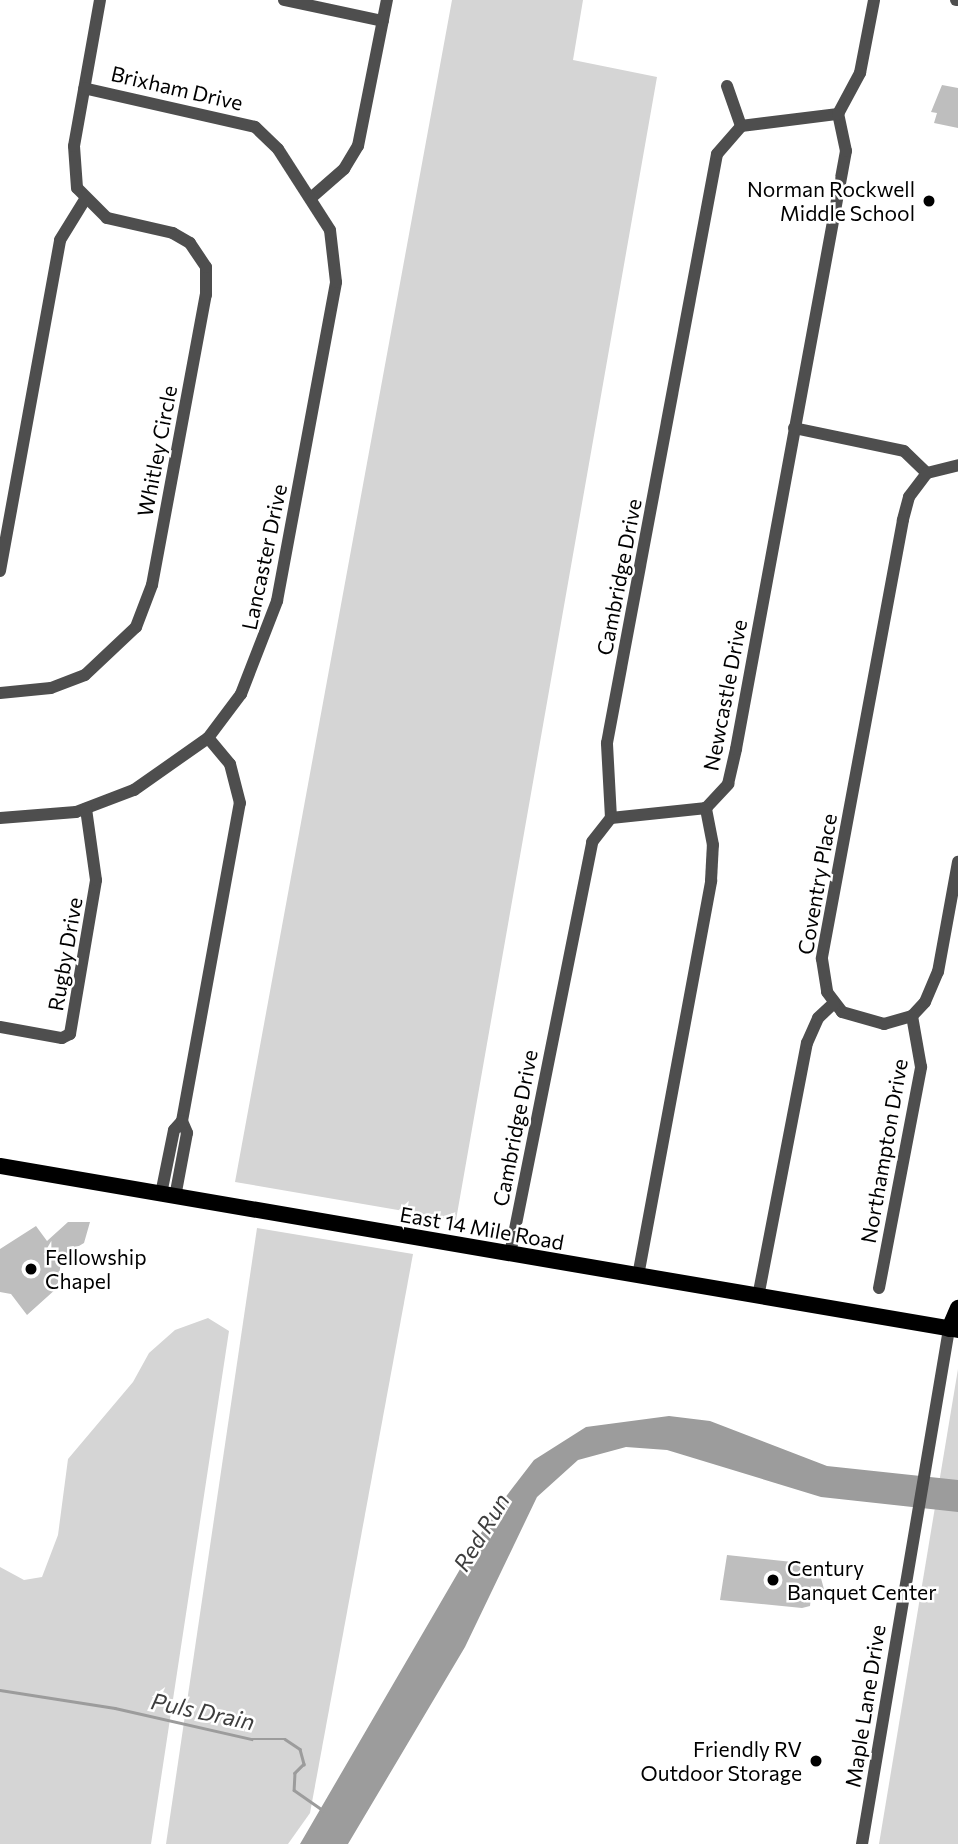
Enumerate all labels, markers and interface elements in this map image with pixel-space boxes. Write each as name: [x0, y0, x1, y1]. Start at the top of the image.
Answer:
street label: Brixham Drive: [109, 61, 245, 115]
place label: Norman Rockwell Middle School: [747, 176, 915, 226]
marker: Norman Rockwell Middle School: [921, 193, 937, 209]
street label: Whitley Circle: [132, 383, 182, 519]
street label: Lancaster Drive: [236, 482, 292, 632]
street label: Cambridge Drive: [591, 497, 647, 657]
street label: Newcastle Drive: [698, 617, 752, 773]
street label: Coventry Place: [792, 811, 842, 957]
street label: Rugby Drive: [43, 895, 87, 1013]
street label: Cambridge Drive: [487, 1048, 543, 1208]
street label: Northampton Drive: [855, 1057, 913, 1245]
street label: East 14 Mile Road: [398, 1201, 566, 1255]
place label: Fellowship Chapel: [45, 1244, 147, 1294]
marker: Fellowship Chapel: [23, 1261, 39, 1277]
water label: Red Run: [447, 1488, 515, 1576]
place label: Century Banquet Center: [787, 1555, 937, 1605]
marker: Century Banquet Center: [765, 1572, 781, 1588]
street label: Maple Lane Drive: [840, 1623, 890, 1789]
water label: Puls Drain: [149, 1687, 257, 1735]
place label: Friendly RV Outdoor Storage: [641, 1736, 802, 1786]
marker: Friendly RV Outdoor Storage: [808, 1753, 824, 1769]

